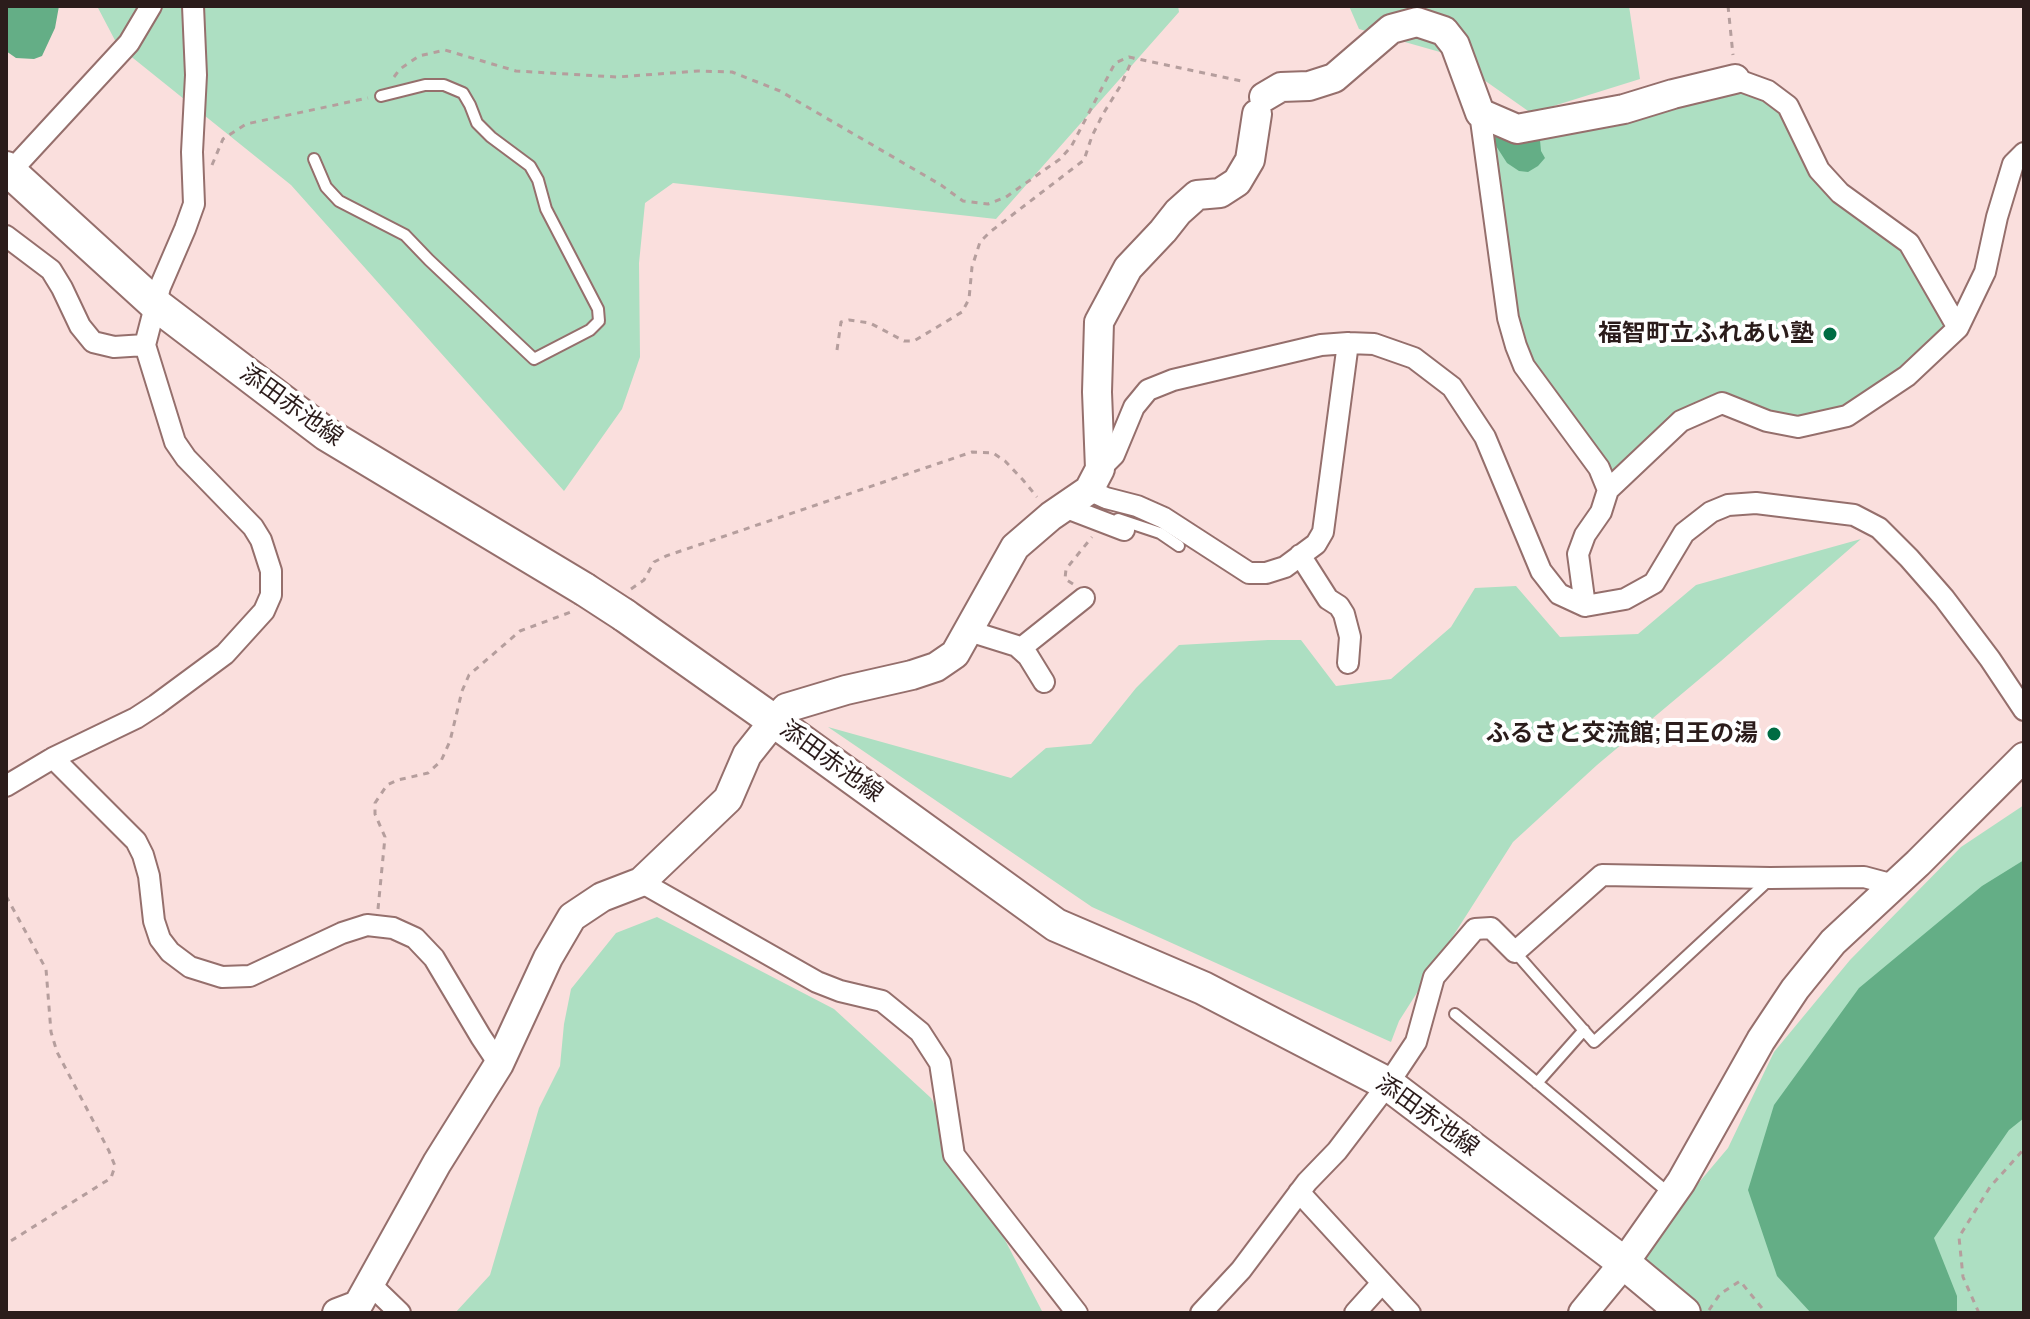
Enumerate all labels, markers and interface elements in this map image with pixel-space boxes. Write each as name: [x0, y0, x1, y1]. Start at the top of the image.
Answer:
place label: 福智町立ふれあい塾: [1598, 320, 1814, 348]
marker: 福智町立ふれあい塾: [1821, 325, 1839, 343]
street label: 添田赤池線: [234, 359, 348, 453]
street label: 添田赤池線: [774, 715, 888, 809]
place label: ふるさと交流館;日王の湯: [1486, 720, 1758, 748]
marker: ふるさと交流館;日王の湯: [1765, 725, 1783, 743]
street label: 添田赤池線: [1370, 1069, 1484, 1163]

